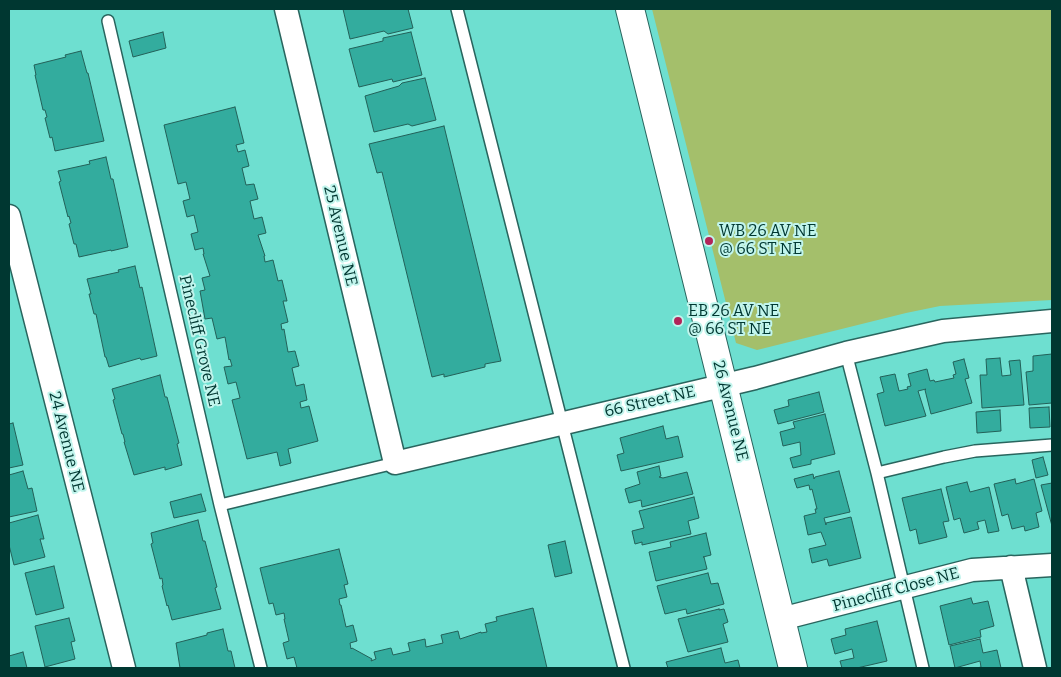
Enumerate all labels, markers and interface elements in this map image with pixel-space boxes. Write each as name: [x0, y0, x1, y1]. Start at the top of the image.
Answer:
street label: 25 Avenue NE: [319, 184, 361, 288]
place label: WB 26 AV NE @ 66 ST NE: [719, 222, 817, 260]
marker: WB 26 AV NE @ 66 ST NE: [703, 235, 715, 247]
street label: Pinecliff Grove NE: [175, 273, 223, 409]
place label: EB 26 AV NE @ 66 ST NE: [688, 302, 780, 340]
marker: EB 26 AV NE @ 66 ST NE: [672, 315, 684, 327]
street label: 26 Avenue NE: [708, 359, 752, 463]
street label: 66 Street NE: [603, 382, 697, 422]
street label: 24 Avenue NE: [44, 390, 88, 494]
street label: Pinecliff Close NE: [831, 564, 961, 616]

